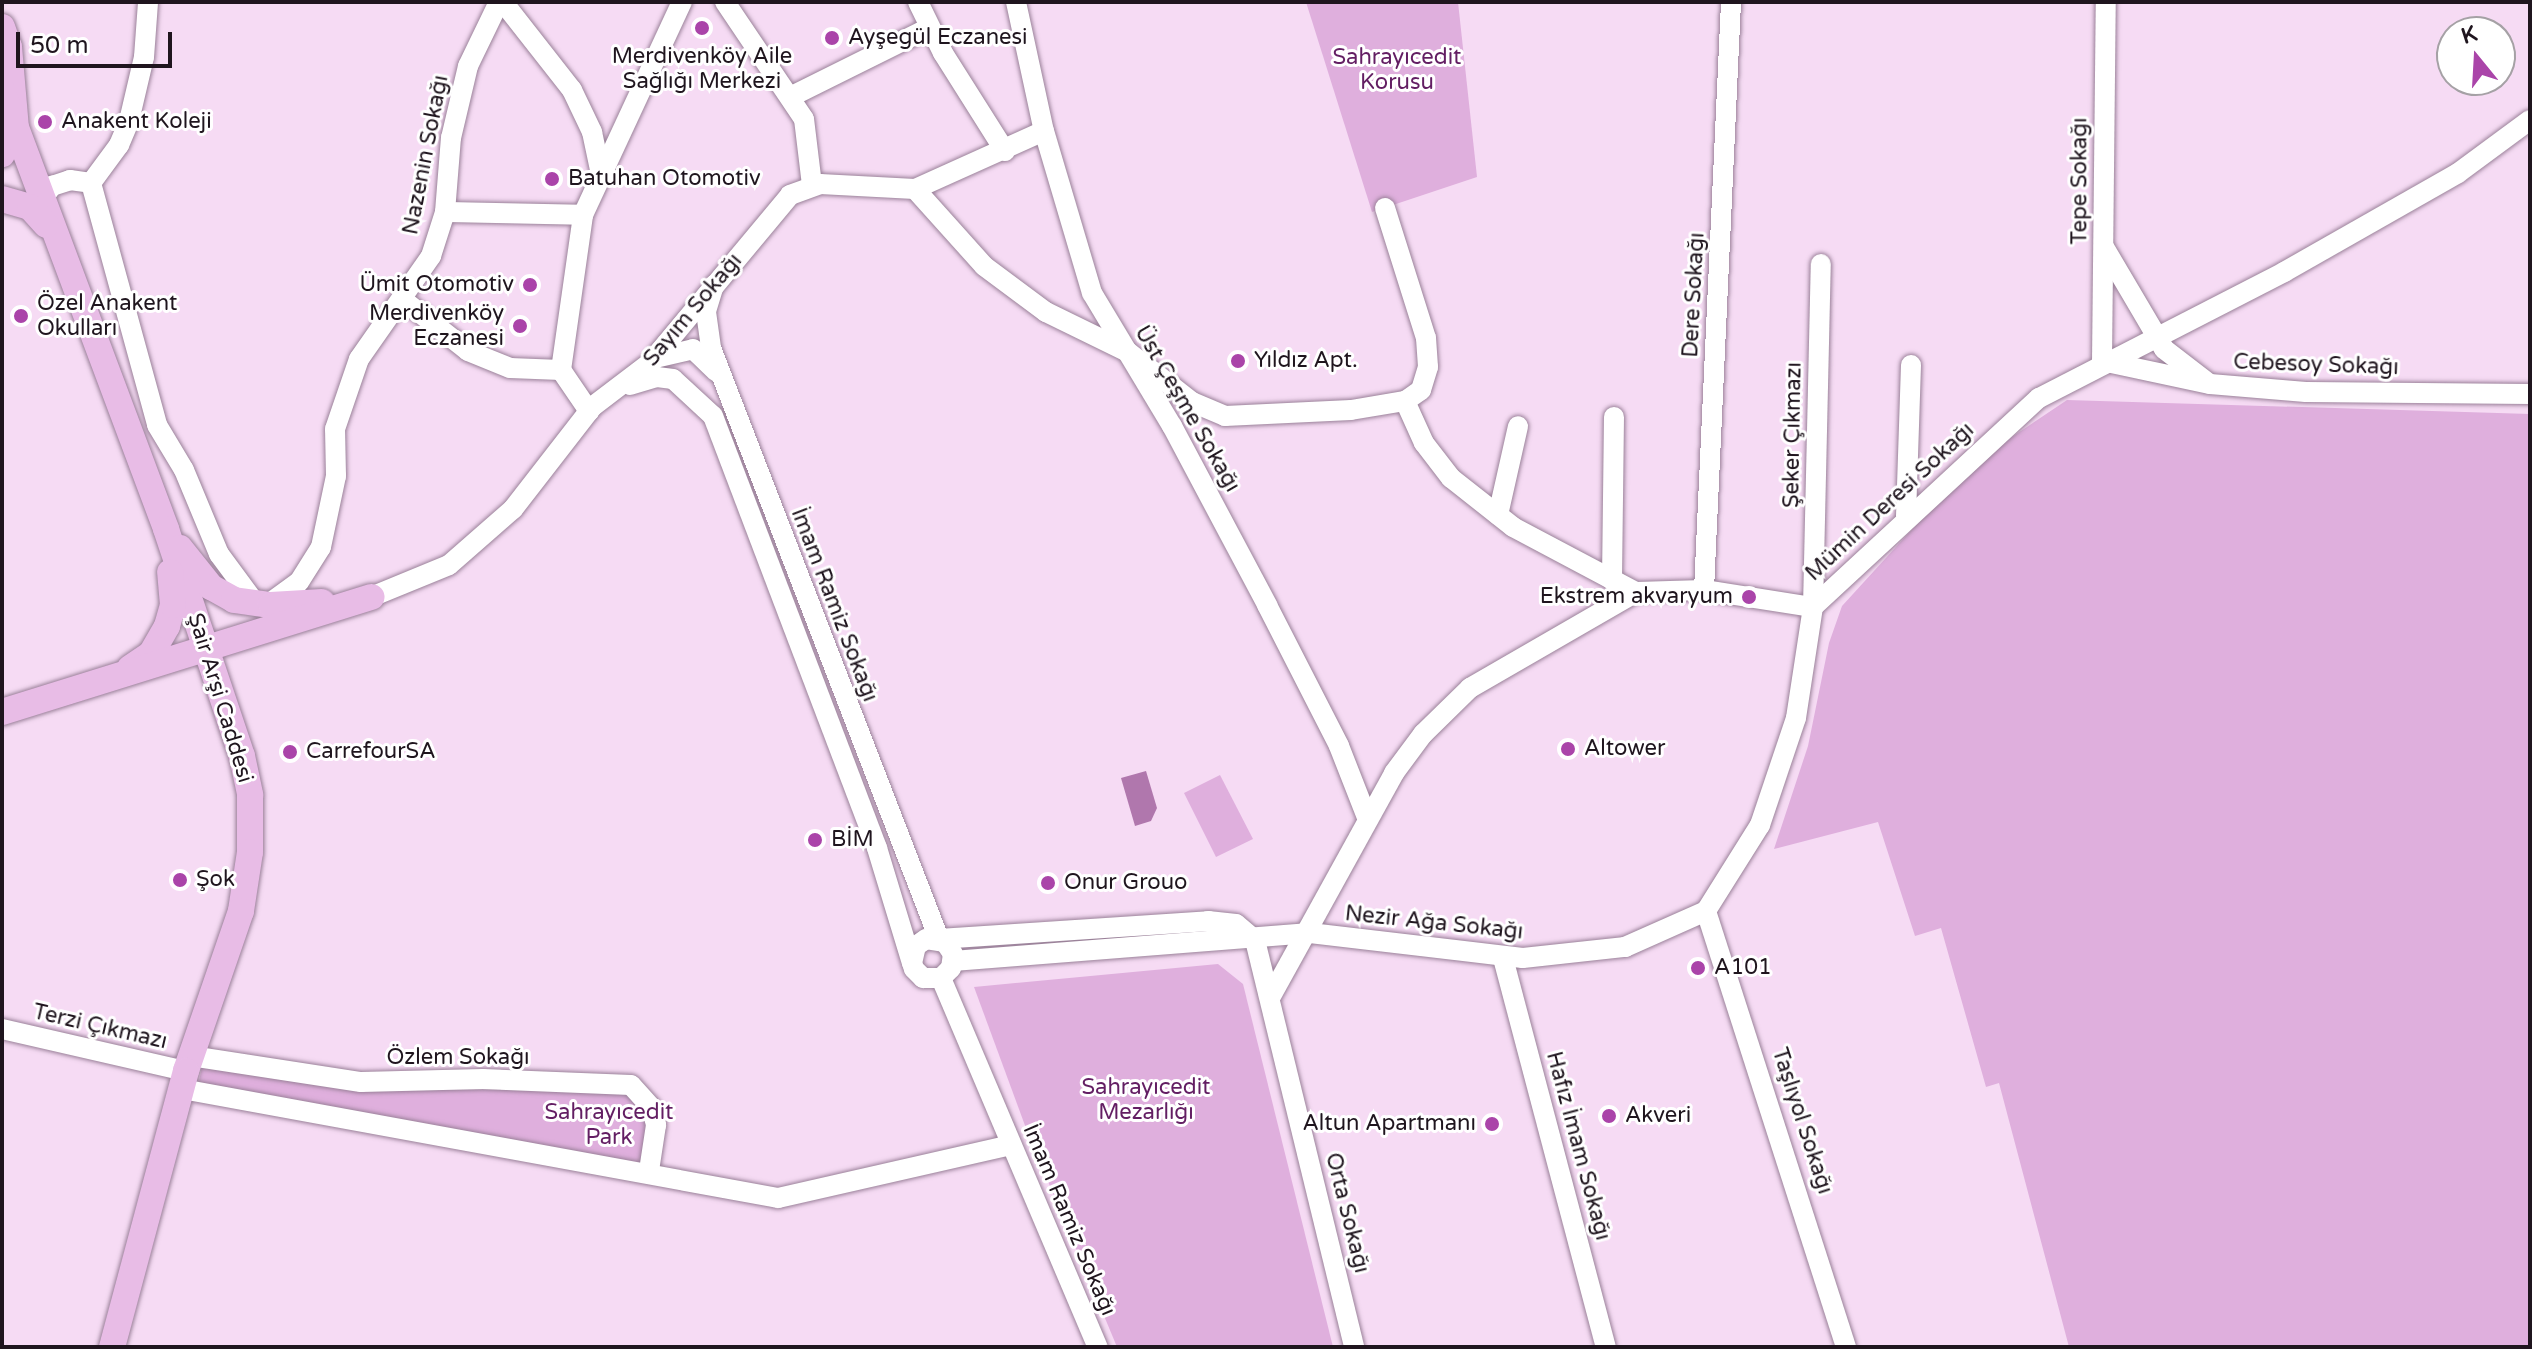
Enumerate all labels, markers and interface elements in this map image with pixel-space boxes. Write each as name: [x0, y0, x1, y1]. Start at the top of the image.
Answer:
scale bar: [20, 16, 176, 66]
north arrow: [2436, 16, 2516, 96]
marker: Merdivenköy Aile Sağlığı Merkezi: [691, 17, 713, 39]
text: K: [2458, 20, 2480, 50]
place label: Ayşegül Eczanesi: [848, 25, 1028, 51]
marker: Ayşegül Eczanesi: [823, 29, 841, 47]
text: 50 m: [30, 31, 88, 60]
place label: Merdivenköy Aile Sağlığı Merkezi: [612, 43, 792, 94]
park label: Sahrayıcedit Korusu: [1332, 44, 1462, 96]
street label: Nazenin Sokağı: [398, 73, 454, 237]
place label: Anakent Koleji: [61, 109, 212, 135]
marker: Anakent Koleji: [36, 113, 54, 131]
street label: Tepe Sokağı: [2067, 118, 2093, 244]
place label: Batuhan Otomotiv: [568, 166, 761, 192]
marker: Batuhan Otomotiv: [543, 170, 561, 188]
street label: Dere Sokağı: [1678, 232, 1710, 358]
street label: Sayım Sokağı: [638, 248, 748, 372]
place label: Ümit Otomotiv: [359, 272, 514, 298]
marker: Ümit Otomotiv: [521, 276, 539, 294]
place label: Özel Anakent Okulları: [37, 290, 177, 342]
place label: Merdivenköy Eczanesi: [369, 300, 504, 352]
marker: Özel Anakent Okulları: [12, 307, 30, 325]
marker: Merdivenköy Eczanesi: [511, 317, 529, 335]
street label: Üst Çeşme Sokağı: [1129, 321, 1245, 497]
place label: Yıldız Apt.: [1254, 348, 1358, 374]
street label: Cebesoy Sokağı: [2233, 349, 2399, 381]
marker: Yıldız Apt.: [1229, 352, 1247, 370]
street label: Şeker Çıkmazı: [1779, 362, 1807, 508]
street label: Mümin Deresi Sokağı: [1800, 417, 1980, 587]
street label: İmam Ramiz Sokağı: [785, 504, 883, 706]
place label: Ekstrem akvaryum: [1540, 584, 1733, 610]
marker: Ekstrem akvaryum: [1740, 588, 1758, 606]
street label: Şair Arşi Caddesi: [182, 610, 258, 786]
place label: Altower: [1584, 736, 1665, 762]
place label: CarrefourSA: [306, 739, 436, 765]
marker: Altower: [1559, 740, 1577, 758]
marker: CarrefourSA: [281, 743, 299, 761]
place label: BİM: [831, 827, 874, 853]
marker: BİM: [806, 831, 824, 849]
place label: Şok: [196, 867, 235, 893]
place label: Onur Grouo: [1064, 870, 1187, 896]
marker: Şok: [171, 871, 189, 889]
marker: Onur Grouo: [1039, 874, 1057, 892]
street label: Nezir Ağa Sokağı: [1344, 901, 1524, 945]
place label: A101: [1714, 955, 1772, 981]
marker: A101: [1689, 959, 1707, 977]
street label: Terzi Çıkmazı: [30, 999, 170, 1055]
street label: Özlem Sokağı: [386, 1045, 530, 1071]
street label: Taşlıyol Sokağı: [1766, 1045, 1838, 1197]
street label: Hafız İmam Sokağı: [1540, 1049, 1616, 1243]
park label: Sahrayıcedit Mezarlığı: [1081, 1074, 1211, 1126]
park label: Sahrayıcedit Park: [544, 1099, 674, 1150]
place label: Akveri: [1625, 1103, 1691, 1129]
marker: Akveri: [1600, 1107, 1618, 1125]
place label: Altun Apartmanı: [1303, 1111, 1476, 1137]
marker: Altun Apartmanı: [1483, 1115, 1501, 1133]
street label: İmam Ramiz Sokağı: [1017, 1120, 1121, 1320]
street label: Orta Sokağı: [1319, 1150, 1375, 1276]

